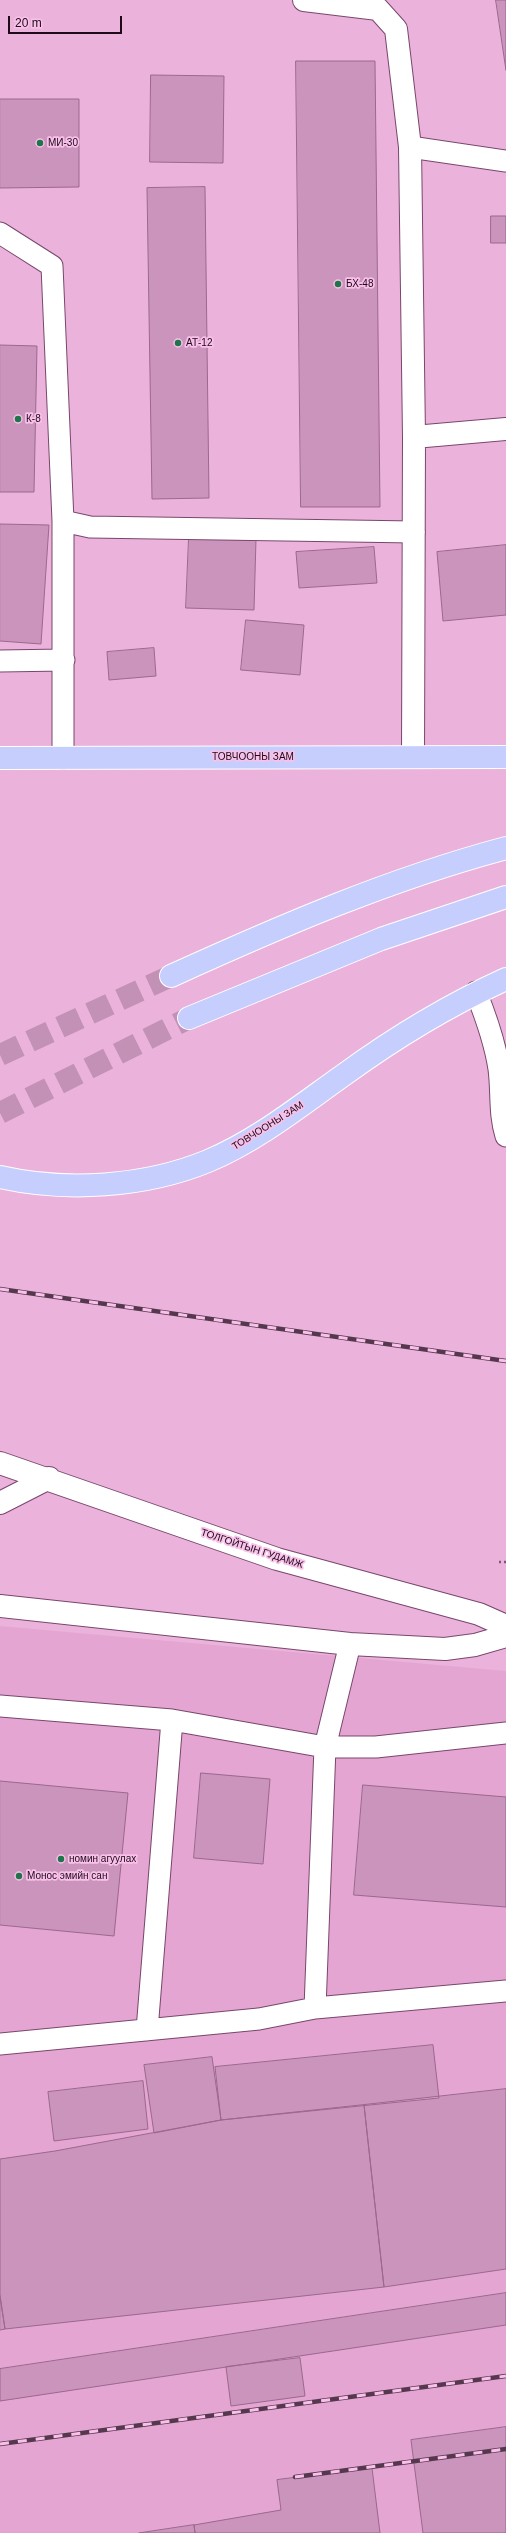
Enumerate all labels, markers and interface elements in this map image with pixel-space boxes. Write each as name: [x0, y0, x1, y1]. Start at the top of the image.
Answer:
scale bar: [10, 8, 124, 34]
text: 20 m: [15, 16, 42, 30]
place label: МИ-30: [48, 137, 78, 149]
marker: МИ-30: [35, 138, 45, 148]
place label: БХ-48: [346, 278, 373, 290]
marker: БХ-48: [333, 279, 343, 289]
place label: АТ-12: [186, 337, 212, 349]
marker: АТ-12: [173, 338, 183, 348]
place label: К-8: [26, 413, 41, 425]
marker: К-8: [13, 414, 23, 424]
street label: ТОВЧООНЫ ЗАМ: [212, 751, 294, 763]
street label: ТОВЧООНЫ ЗАМ: [230, 1099, 306, 1153]
street label: ТОЛГОЙТЫН ГУДАМЖ: [199, 1527, 305, 1571]
place label: номин агуулах: [69, 1853, 136, 1865]
marker: номин агуулах: [56, 1854, 66, 1864]
place label: Монос эмийн сан: [27, 1870, 107, 1882]
marker: Монос эмийн сан: [14, 1871, 24, 1881]

